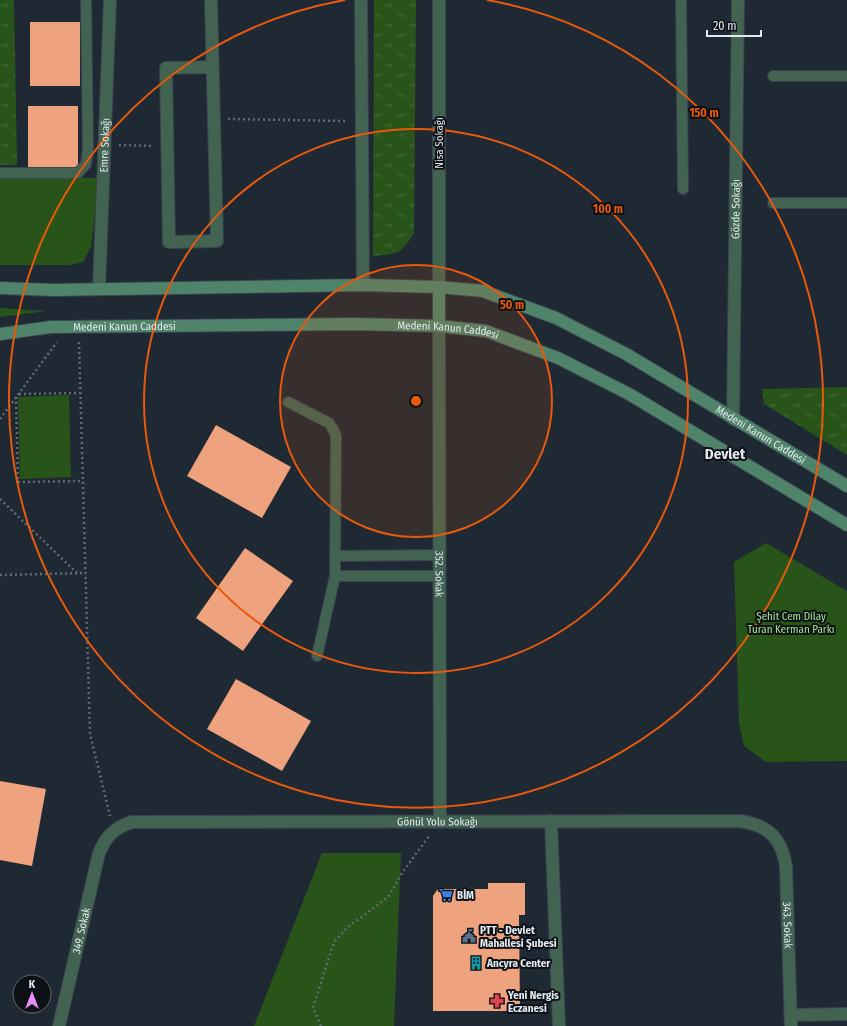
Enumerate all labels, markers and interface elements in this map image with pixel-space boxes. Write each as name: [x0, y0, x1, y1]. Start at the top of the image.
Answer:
scale bar: [707, 12, 761, 38]
text: 20 m: [713, 19, 737, 33]
text: 150 m: [689, 106, 719, 120]
street label: Nisa Sokağı: [433, 117, 446, 169]
street label: Emre Sokağı: [97, 118, 112, 173]
street label: Gözde Sokağı: [729, 179, 742, 239]
text: 100 m: [593, 202, 623, 216]
text: 50 m: [500, 298, 524, 312]
street label: Medeni Kanun Caddesi: [73, 319, 176, 333]
street label: Medeni Kanun Caddesi: [397, 319, 501, 342]
centre of rings: [409, 394, 423, 408]
street label: Medeni Kanun Caddesi: [714, 403, 808, 467]
district label: Devlet: [705, 445, 746, 463]
street label: 352. Sokak: [433, 551, 446, 598]
park label: Şehit Cem Dilay Turan Kerman Parkı: [747, 610, 835, 636]
street label: Gönül Yolu Sokağı: [397, 815, 478, 828]
supermarket icon: BİM: [438, 887, 454, 903]
place label: BİM: [457, 889, 474, 902]
street label: 343. Sokak: [781, 902, 795, 950]
street label: 349. Sokak: [69, 905, 93, 955]
place label: PTT - Devlet Mahallesi Şubesi: [480, 924, 557, 950]
public building icon: PTT - Devlet Mahallesi Şubesi: [461, 928, 477, 944]
building icon: Ancyra Center: [468, 955, 484, 971]
place label: Ancyra Center: [486, 957, 551, 970]
north arrow: [12, 974, 52, 1014]
text: K: [29, 978, 36, 991]
place label: Yeni Nergis Eczanesi: [507, 989, 559, 1015]
pharmacy icon: Yeni Nergis Eczanesi: [489, 993, 505, 1009]

